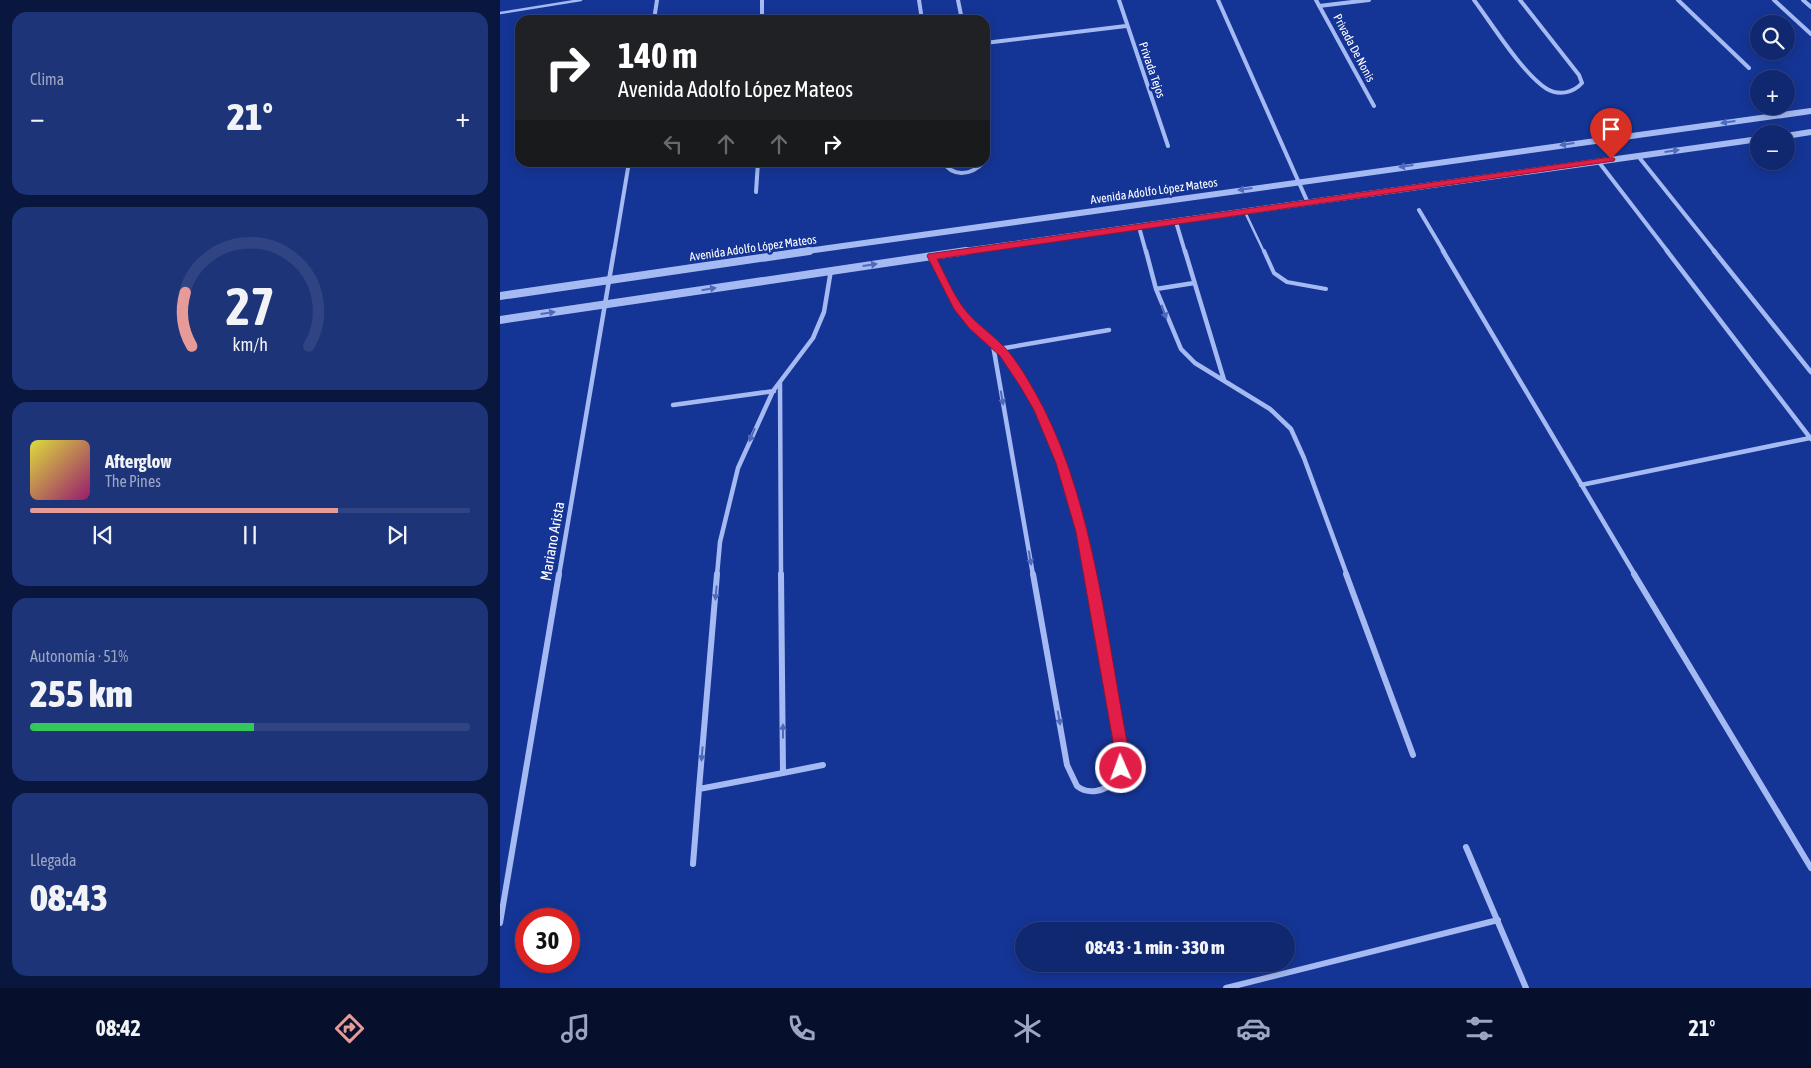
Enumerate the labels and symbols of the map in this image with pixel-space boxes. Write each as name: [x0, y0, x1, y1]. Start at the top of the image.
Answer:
street label: Privada De Nonis: [1330, 12, 1378, 84]
street label: Privada Tejos: [1136, 40, 1168, 100]
pin: [1590, 108, 1632, 159]
one-way arrow: [1720, 118, 1736, 126]
one-way arrow: [1559, 140, 1575, 148]
one-way arrow: [1664, 147, 1680, 155]
one-way arrow: [1398, 163, 1414, 171]
street label: Avenida Adolfo López Mateos: [1090, 175, 1218, 207]
one-way arrow: [1237, 185, 1253, 193]
street label: Avenida Adolfo López Mateos: [689, 232, 817, 264]
one-way arrow: [862, 261, 878, 269]
one-way arrow: [701, 284, 717, 292]
one-way arrow: [1160, 305, 1168, 320]
one-way arrow: [541, 308, 557, 316]
one-way arrow: [998, 391, 1006, 406]
one-way arrow: [747, 428, 755, 442]
street label: Mariano Arista: [537, 500, 567, 582]
one-way arrow: [1027, 551, 1035, 567]
one-way arrow: [712, 585, 720, 601]
one-way arrow: [1055, 711, 1063, 727]
one-way arrow: [779, 722, 787, 738]
position arrow: [1094, 741, 1146, 793]
one-way arrow: [698, 747, 706, 763]
speed limit sign: 30: [515, 908, 580, 973]

